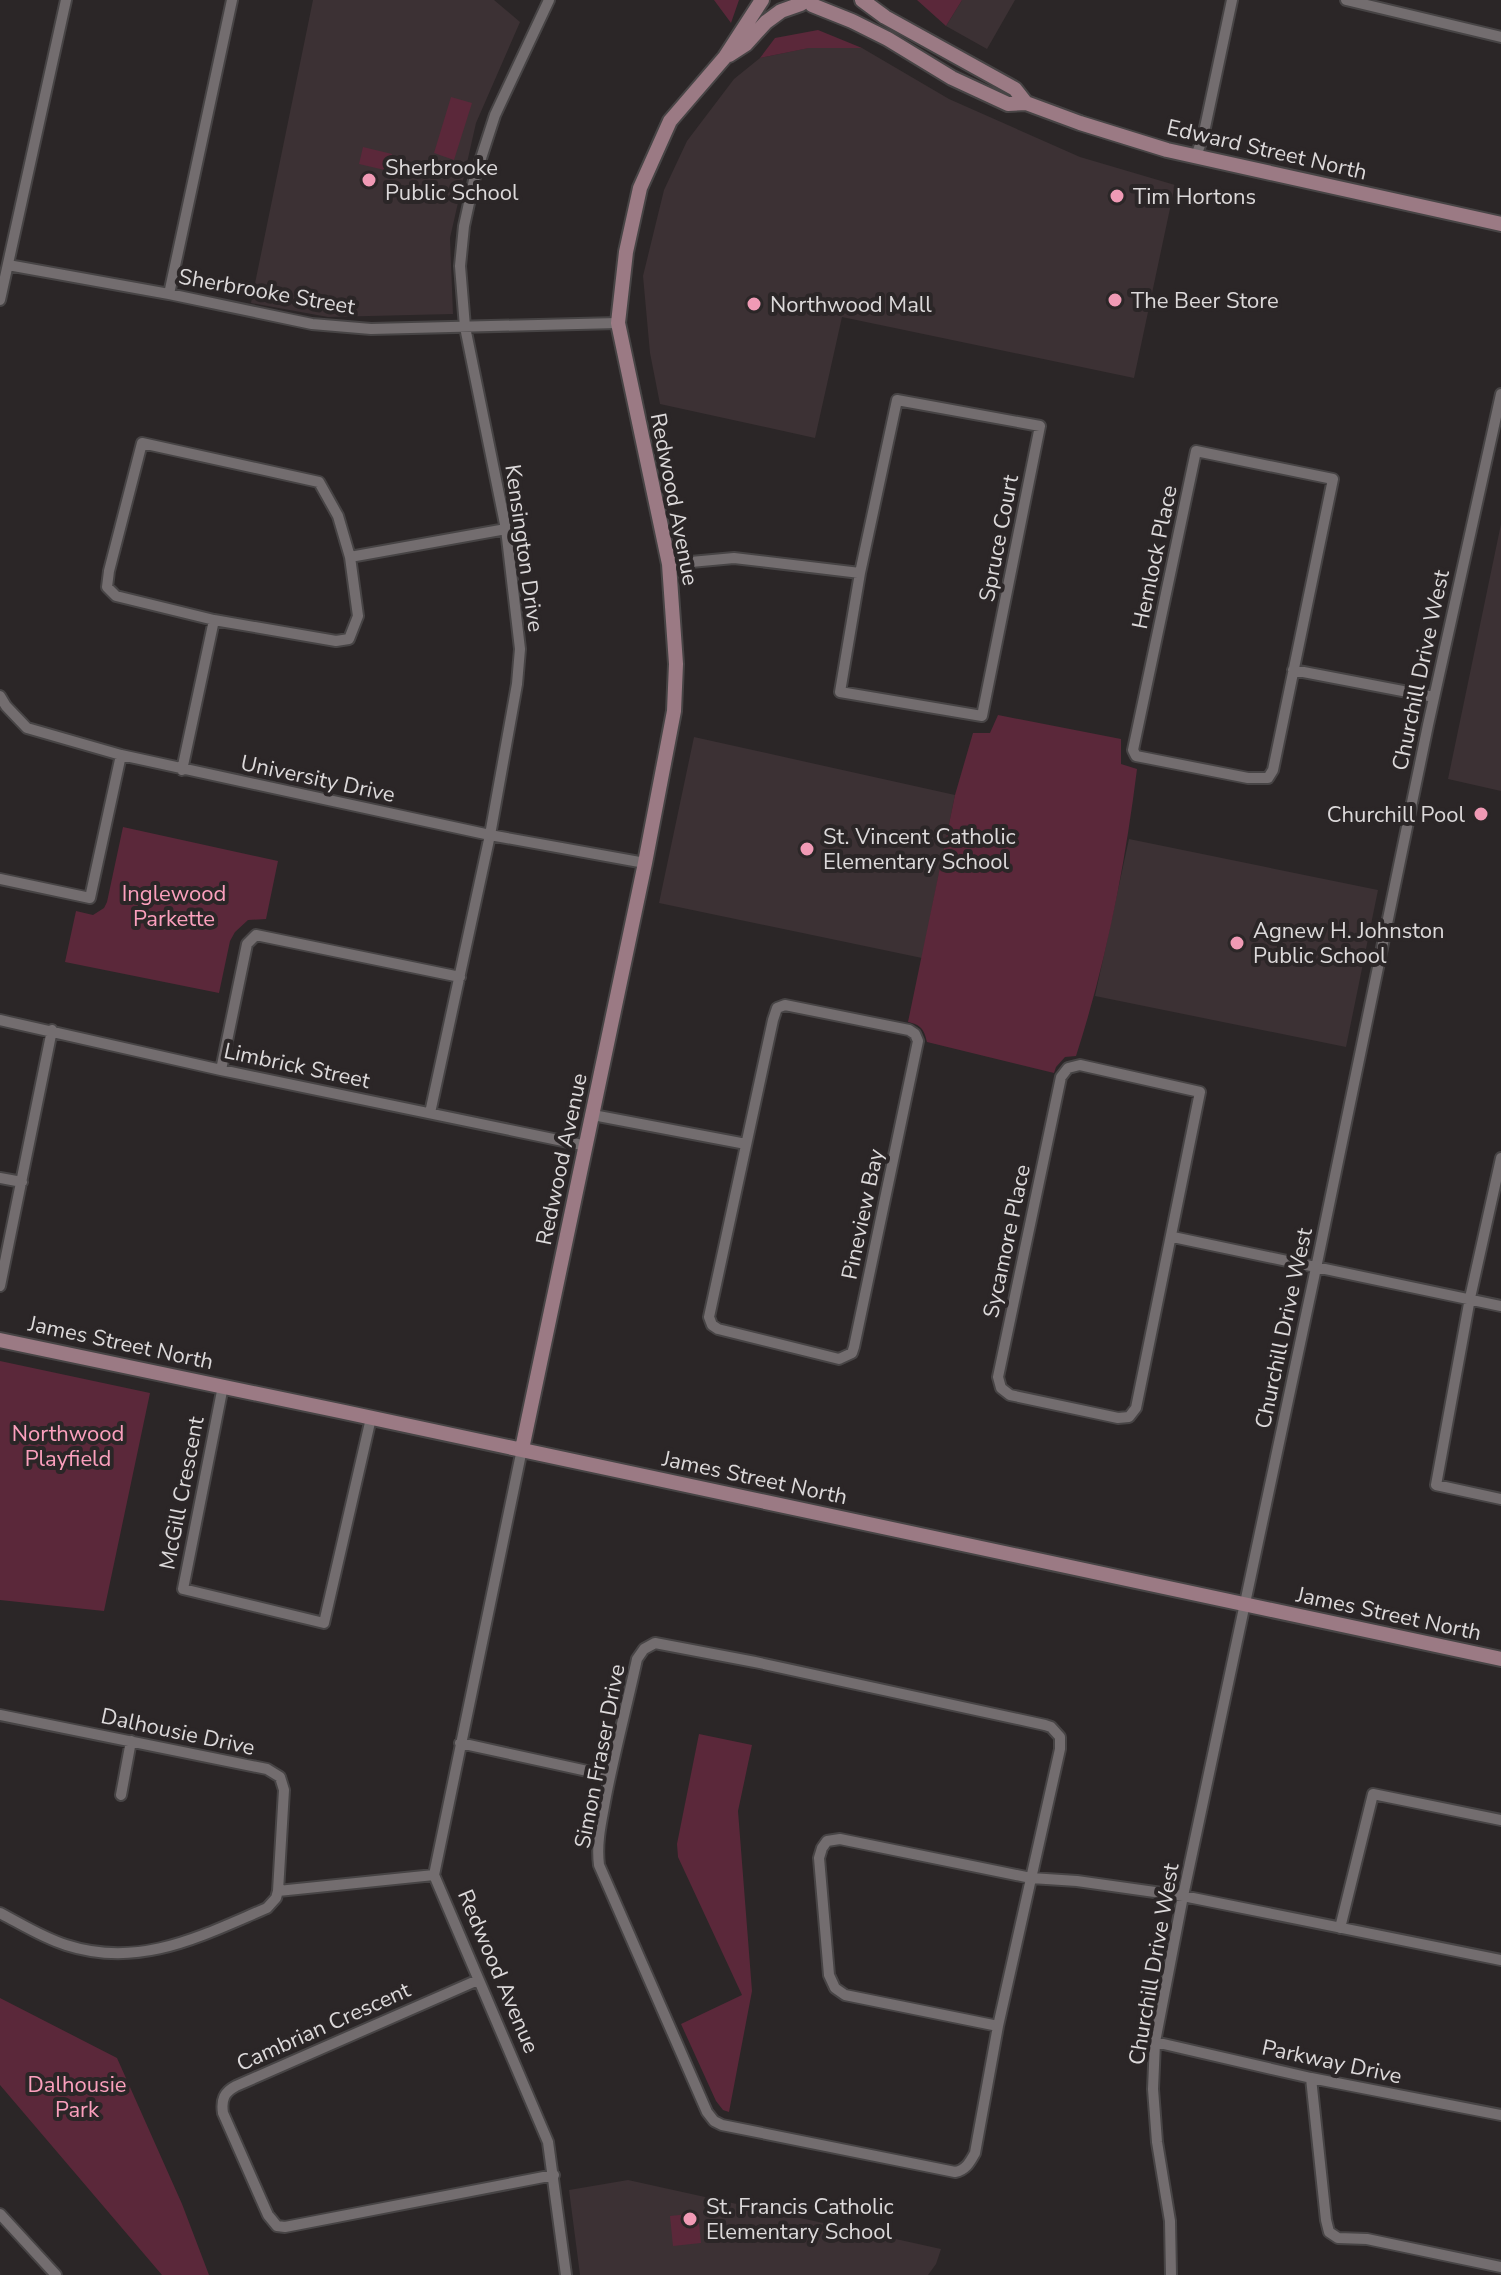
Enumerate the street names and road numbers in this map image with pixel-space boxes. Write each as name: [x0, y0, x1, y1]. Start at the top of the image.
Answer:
street label: Edward Street North: [1164, 112, 1370, 188]
street label: Sherbrooke Street: [176, 262, 358, 322]
street label: Redwood Avenue: [643, 410, 705, 588]
street label: Kensington Drive: [497, 462, 551, 634]
street label: Spruce Court: [972, 472, 1026, 604]
street label: Hemlock Place: [1125, 482, 1185, 632]
street label: Churchill Drive West: [1385, 567, 1457, 773]
street label: University Drive: [238, 748, 398, 810]
street label: Limbrick Street: [221, 1036, 373, 1096]
street label: Redwood Avenue: [529, 1070, 595, 1248]
street label: Pineview Bay: [834, 1145, 892, 1282]
street label: Sycamore Place: [976, 1162, 1038, 1321]
street label: Churchill Drive West: [1248, 1225, 1320, 1431]
street label: James Street North: [25, 1309, 216, 1377]
street label: McGill Crescent: [152, 1414, 212, 1572]
street label: James Street North: [659, 1444, 850, 1512]
street label: James Street North: [1293, 1580, 1484, 1648]
street label: Simon Fraser Drive: [567, 1661, 633, 1851]
street label: Dalhousie Drive: [98, 1701, 258, 1763]
street label: Churchill Drive West: [1121, 1861, 1187, 2067]
street label: Redwood Avenue: [450, 1885, 546, 2058]
street label: Cambrian Crescent: [232, 1975, 415, 2079]
street label: Parkway Drive: [1259, 2032, 1405, 2091]

